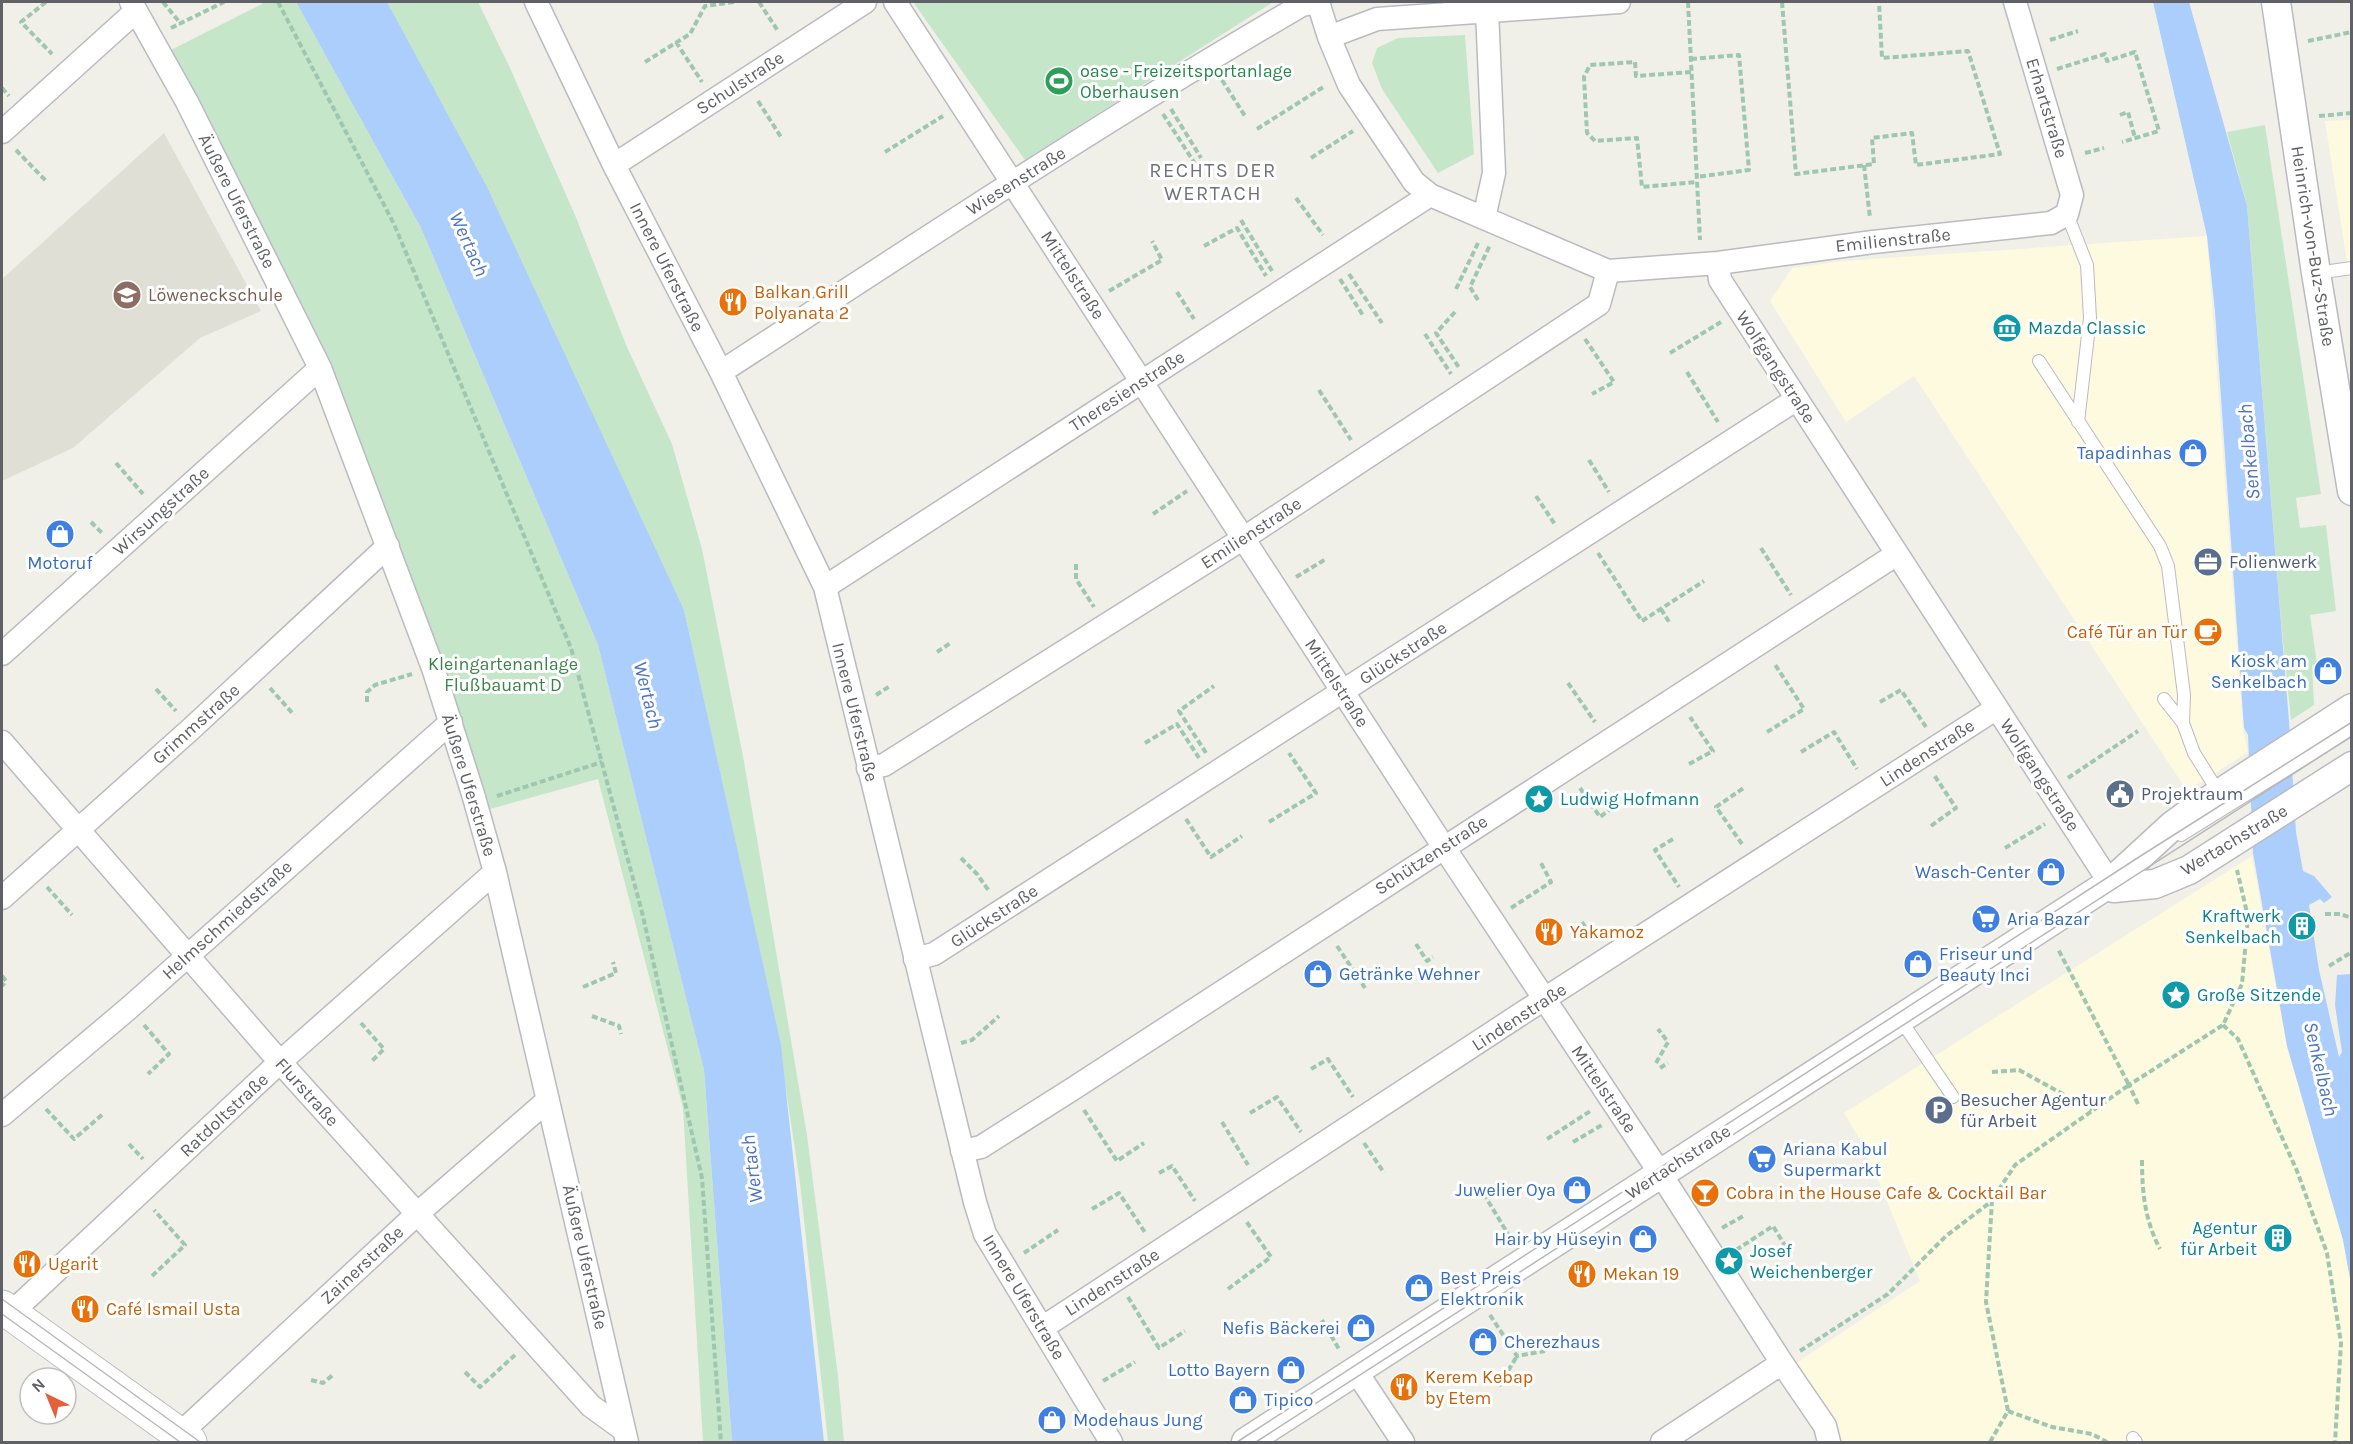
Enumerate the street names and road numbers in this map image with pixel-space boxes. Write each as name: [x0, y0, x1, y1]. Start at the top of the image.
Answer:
street label: Schulstraße: [692, 47, 788, 119]
street label: Erhartstraße: [2021, 55, 2073, 161]
street label: Äußere Uferstraße: [194, 130, 280, 272]
street label: Wiesenstraße: [962, 142, 1070, 220]
street label: Heinrich-von-Buz-Straße: [2286, 144, 2340, 348]
street label: Innere Uferstraße: [625, 198, 709, 336]
street label: Emilienstraße: [1834, 223, 1952, 257]
street label: Mittelstraße: [1036, 227, 1110, 323]
street label: Wolfgangstraße: [1731, 306, 1821, 428]
street label: Theresienstraße: [1065, 346, 1189, 436]
street label: Wirsungstraße: [108, 462, 214, 560]
street label: Emilienstraße: [1196, 492, 1306, 574]
street label: Glückstraße: [1355, 617, 1451, 689]
street label: Mittelstraße: [1300, 635, 1374, 731]
street label: Innere Uferstraße: [827, 640, 883, 784]
street label: Grimmstraße: [148, 679, 244, 769]
street label: Äußere Uferstraße: [437, 711, 501, 859]
street label: Lindenstraße: [1876, 714, 1978, 792]
street label: Wolfgangstraße: [1995, 714, 2085, 836]
street label: Wertachstraße: [2176, 799, 2292, 881]
street label: Schützenstraße: [1370, 810, 1492, 900]
street label: Helmschmiedstraße: [157, 856, 297, 984]
street label: Glückstraße: [946, 880, 1042, 952]
street label: Lindenstraße: [1468, 978, 1570, 1056]
street label: Mittelstraße: [1567, 1041, 1641, 1137]
street label: Flurstraße: [270, 1053, 344, 1131]
street label: Ratdoltstraße: [175, 1068, 273, 1162]
street label: Wertachstraße: [1621, 1120, 1735, 1204]
street label: Äußere Uferstraße: [558, 1182, 612, 1332]
street label: Zainerstraße: [316, 1221, 408, 1309]
street label: Innere Uferstraße: [978, 1230, 1070, 1364]
street label: Lindenstraße: [1061, 1243, 1163, 1321]

